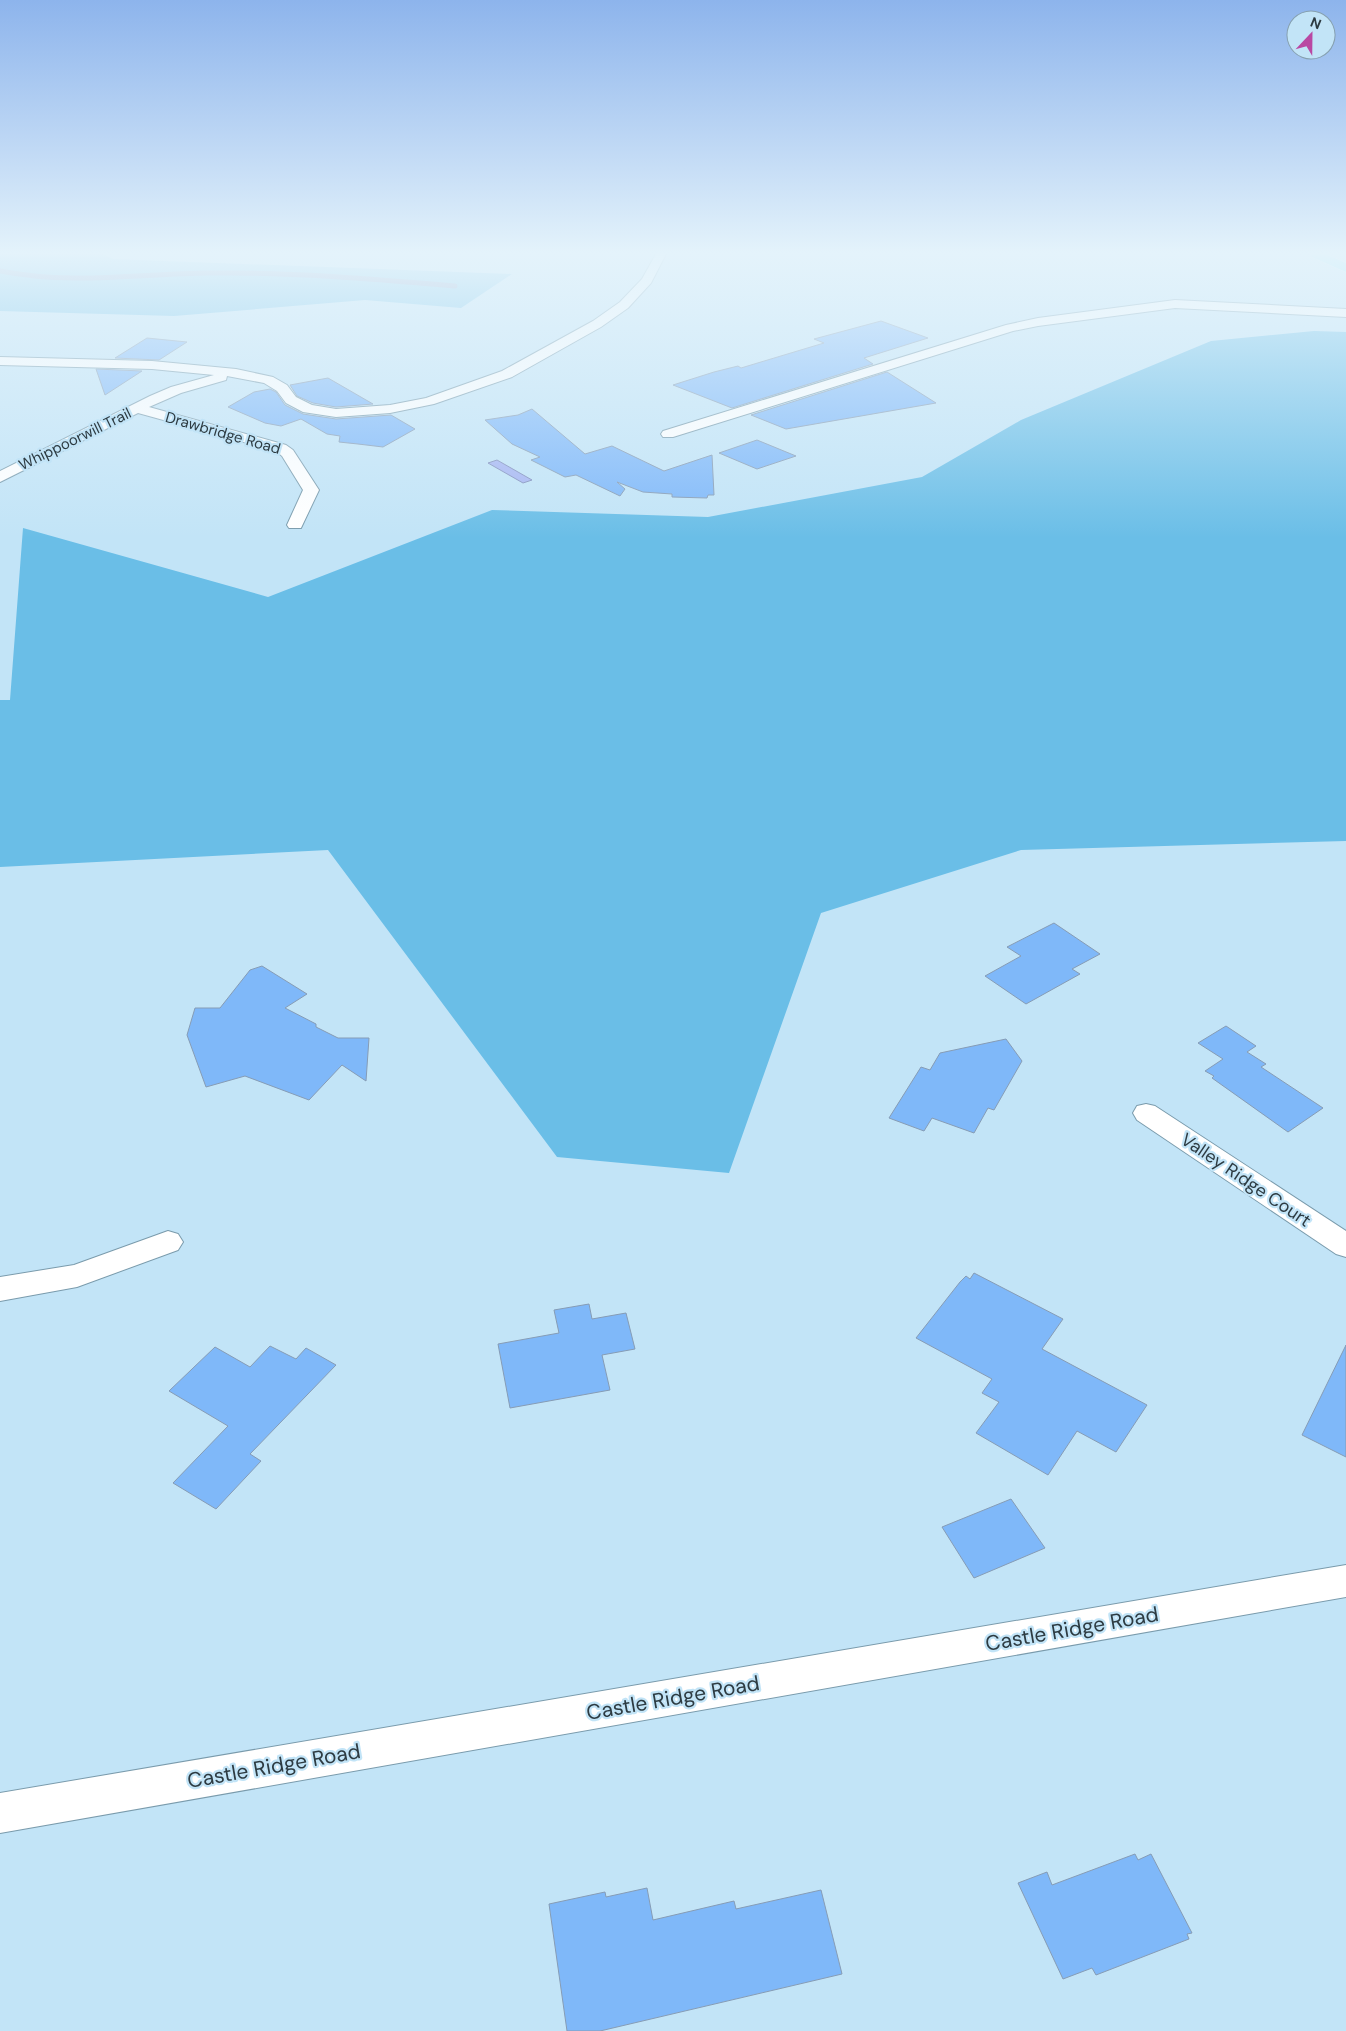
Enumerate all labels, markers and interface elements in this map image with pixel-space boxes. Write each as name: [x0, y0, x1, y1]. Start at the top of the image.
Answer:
north arrow: [1286, 10, 1336, 60]
text: N: [1308, 13, 1324, 33]
street label: Whippoorwill Trail: [15, 403, 135, 475]
street label: Drawbridge Road: [163, 407, 283, 459]
street label: Valley Ridge Court: [1176, 1128, 1316, 1232]
street label: Castle Ridge Road: [983, 1600, 1161, 1658]
street label: Castle Ridge Road: [584, 1669, 762, 1727]
street label: Castle Ridge Road: [185, 1737, 363, 1795]

